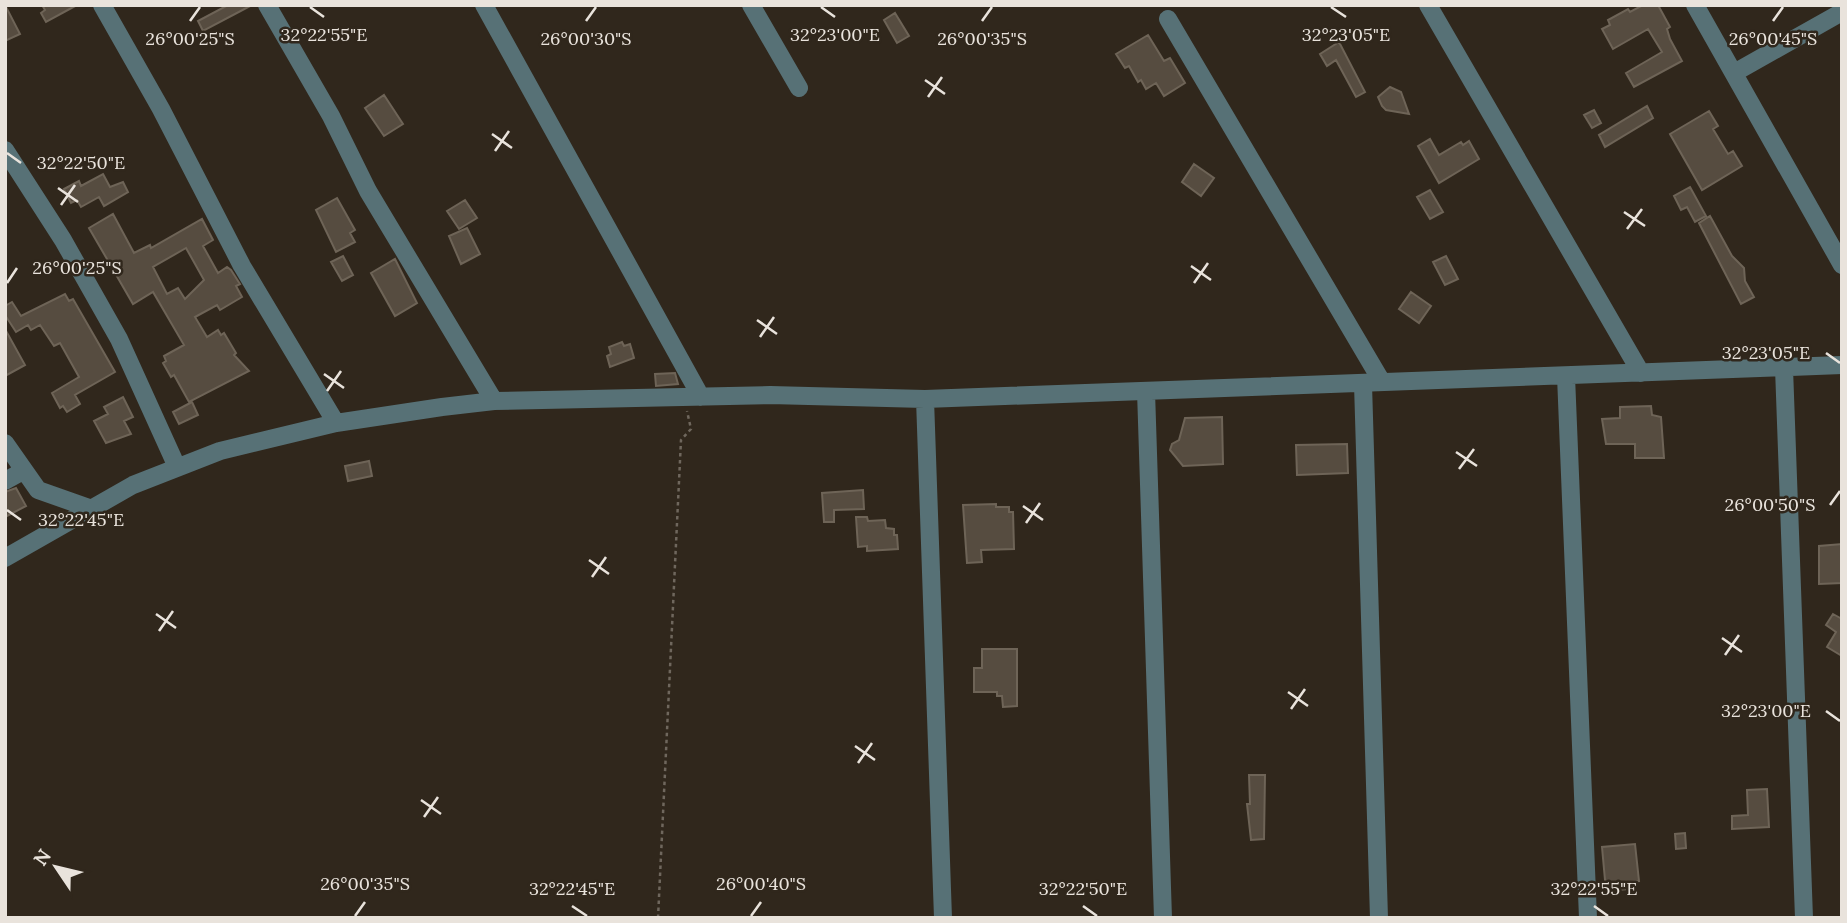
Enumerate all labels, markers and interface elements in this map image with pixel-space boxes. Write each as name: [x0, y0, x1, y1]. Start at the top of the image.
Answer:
text: 32°22'55"E: [280, 23, 368, 46]
text: 32°23'00"E: [790, 23, 880, 46]
text: 32°23'05"E: [1302, 23, 1390, 46]
text: 26°00'25"S: [145, 27, 235, 50]
text: 26°00'30"S: [540, 27, 632, 50]
text: 26°00'35"S: [937, 27, 1027, 50]
text: 26°00'45"S: [1729, 27, 1817, 50]
text: 32°22'50"E: [37, 151, 125, 174]
text: 26°00'25"S: [32, 256, 122, 279]
text: 32°23'05"E: [1722, 341, 1810, 364]
text: 26°00'50"S: [1725, 493, 1815, 516]
text: 32°22'45"E: [38, 508, 124, 531]
text: 32°23'00"E: [1721, 699, 1811, 722]
north arrow: [21, 832, 91, 902]
text: N: [28, 844, 56, 870]
text: 26°00'35"S: [320, 872, 410, 895]
text: 26°00'40"S: [716, 872, 806, 895]
text: 32°22'45"E: [529, 877, 615, 900]
text: 32°22'50"E: [1039, 877, 1127, 900]
text: 32°22'55"E: [1550, 877, 1638, 900]

